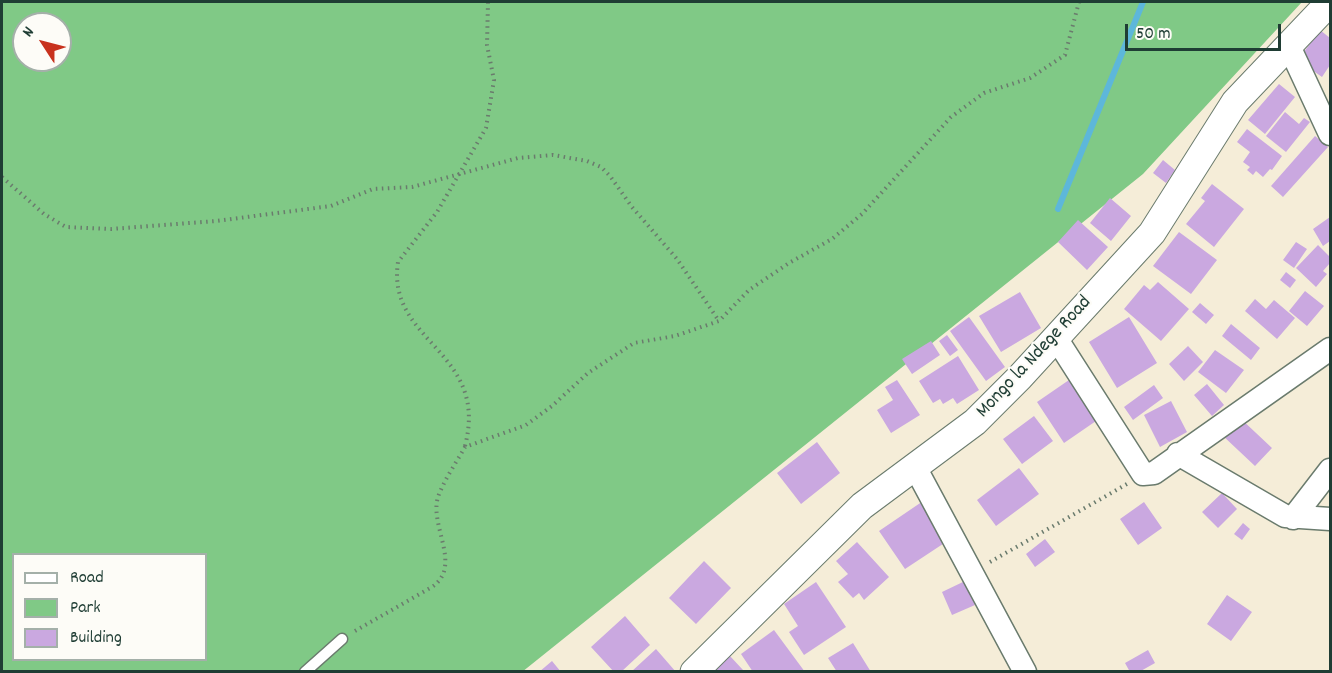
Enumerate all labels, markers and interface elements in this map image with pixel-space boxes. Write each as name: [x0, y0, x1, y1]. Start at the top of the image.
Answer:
north arrow: [12, 12, 72, 72]
scale bar: [1128, 12, 1284, 50]
text: N: [17, 22, 40, 42]
text: 50 m: [1136, 22, 1171, 47]
street label: Mongo la Ndege Road: [972, 292, 1098, 424]
legend: [12, 553, 207, 661]
text: Road: [70, 566, 104, 591]
text: Park: [70, 596, 101, 621]
text: Building: [70, 626, 122, 651]

